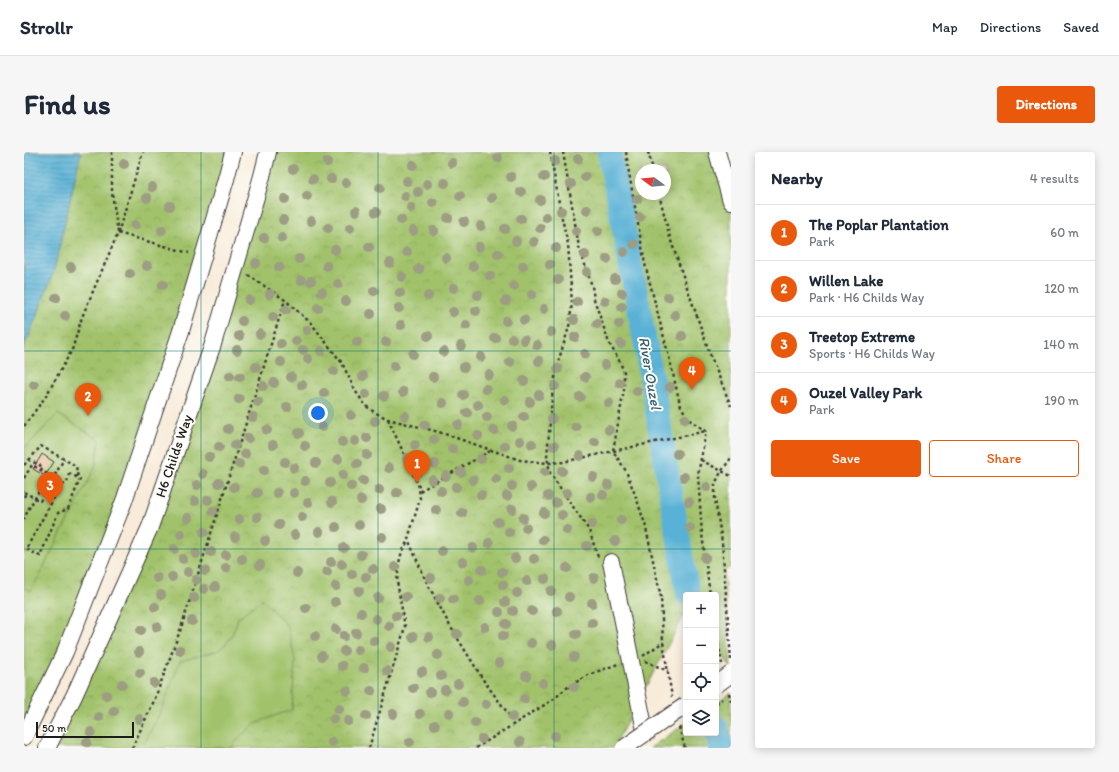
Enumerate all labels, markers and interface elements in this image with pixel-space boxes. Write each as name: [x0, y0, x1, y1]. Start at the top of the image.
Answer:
text: Strollr: [20, 16, 73, 39]
text: Map: [932, 19, 958, 36]
text: Directions: [980, 19, 1041, 36]
text: Saved: [1063, 19, 1099, 36]
button: Directions: [997, 86, 1095, 123]
text: Find us: [24, 87, 111, 121]
north arrow: [635, 164, 671, 200]
text: Nearby: [771, 168, 823, 188]
text: 4 results: [1030, 171, 1079, 186]
text: The Poplar Plantation: [809, 216, 949, 234]
text: 1: [781, 225, 787, 240]
text: 60 m: [1050, 225, 1079, 240]
text: Park: [809, 234, 835, 249]
text: Willen Lake: [809, 272, 883, 290]
text: 2: [781, 281, 787, 296]
text: 120 m: [1044, 281, 1079, 296]
text: Park · H6 Childs Way: [809, 290, 924, 305]
text: Treetop Extreme: [809, 328, 915, 346]
water label: River Ouzel: [635, 335, 666, 413]
text: 3: [780, 337, 788, 352]
text: 140 m: [1043, 337, 1079, 352]
text: Sports · H6 Childs Way: [809, 346, 935, 361]
pin: 4: [679, 357, 705, 390]
pin: 2: [75, 383, 101, 416]
text: Ouzel Valley Park: [809, 384, 922, 402]
text: 4: [780, 393, 788, 408]
text: 190 m: [1044, 393, 1079, 408]
text: Park: [809, 402, 835, 417]
your location: [308, 403, 328, 423]
street label: H6 Childs Way: [152, 412, 196, 500]
button: Save: [771, 440, 921, 477]
button: Share: [929, 440, 1079, 477]
pin: 1: [404, 450, 430, 483]
pin: 3: [37, 472, 63, 505]
map controls: [683, 592, 719, 736]
button: +: [683, 592, 719, 628]
button: −: [683, 628, 719, 664]
button: locate: [683, 664, 719, 700]
button: layers: [683, 700, 719, 736]
scale bar: [36, 720, 134, 739]
text: 50 m: [42, 722, 66, 735]

